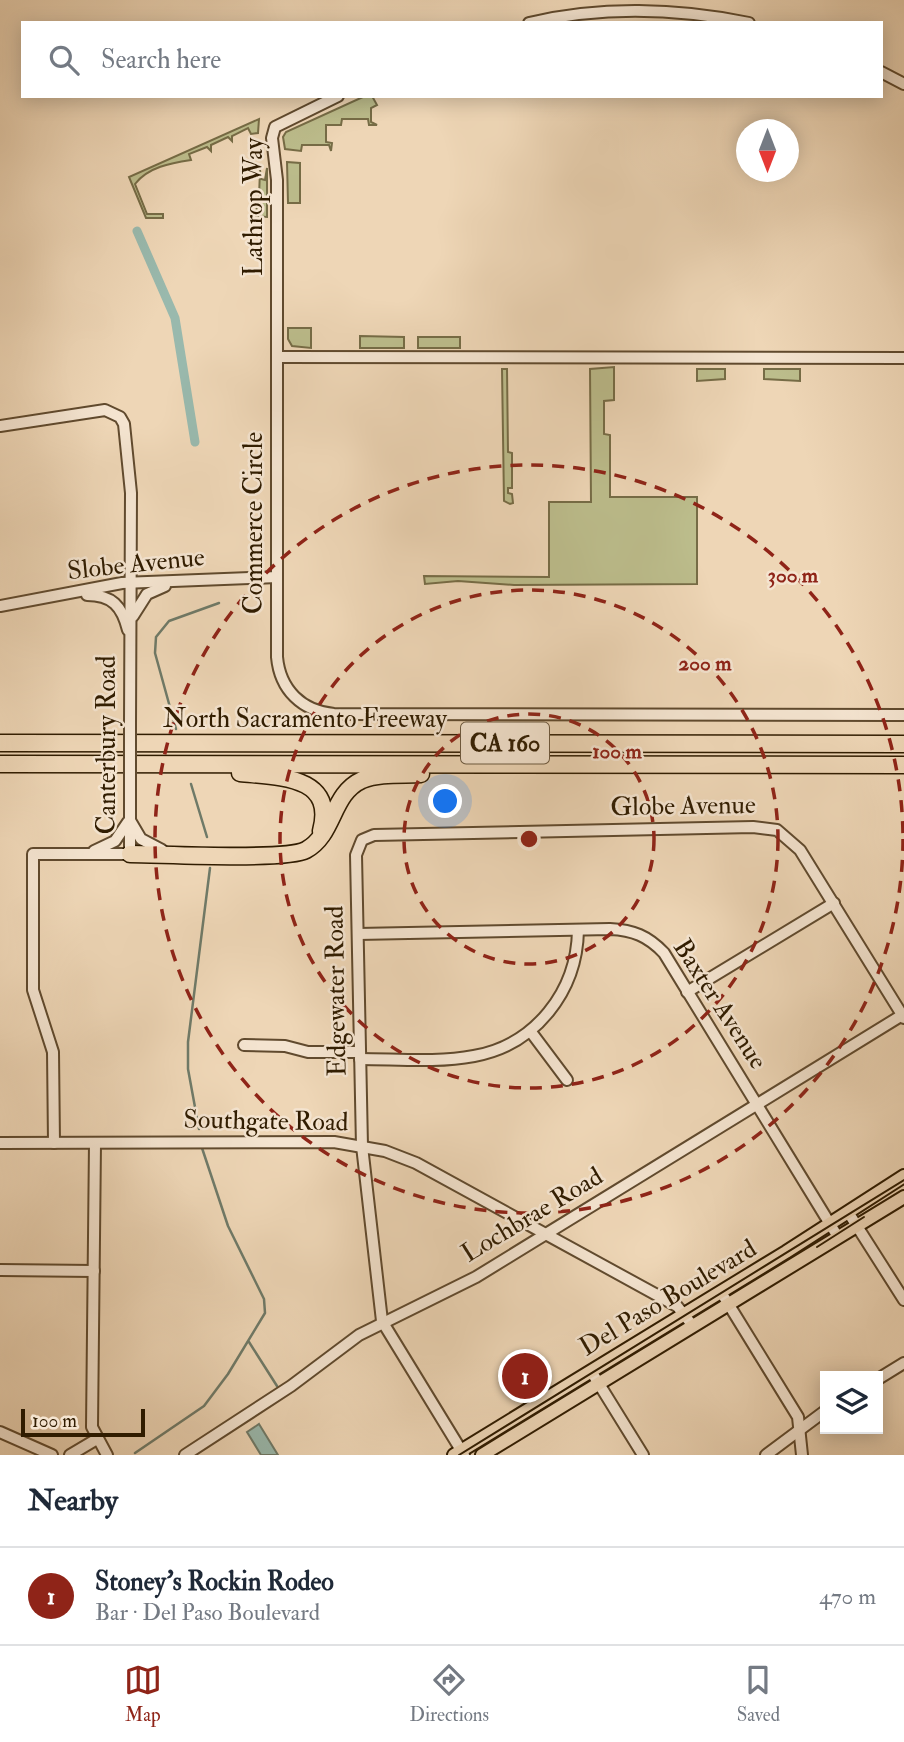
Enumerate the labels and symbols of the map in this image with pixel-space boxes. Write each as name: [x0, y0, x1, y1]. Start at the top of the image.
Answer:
north arrow: [736, 119, 799, 182]
street label: Lathrop Way: [238, 137, 271, 276]
street label: Commerce Circle: [238, 432, 270, 614]
street label: Slobe Avenue: [66, 541, 206, 587]
text: 300 m: [768, 562, 819, 589]
text: 200 m: [679, 650, 732, 677]
street label: Canterbury Road: [91, 655, 123, 834]
street label: North Sacramento Freeway: [163, 703, 447, 735]
road number: CA 160: [461, 722, 549, 764]
text: 100 m: [592, 738, 643, 765]
your location: [428, 784, 462, 818]
street label: Globe Avenue: [610, 789, 756, 823]
centre of rings: [517, 827, 541, 851]
street label: Edgewater Road: [319, 905, 353, 1077]
street label: Baxter Avenue: [666, 933, 774, 1075]
street label: Southgate Road: [183, 1104, 349, 1138]
street label: Lochbrae Road: [456, 1160, 609, 1270]
street label: Del Paso Boulevard: [574, 1232, 763, 1363]
pin: 1: [502, 1350, 548, 1402]
scale bar: [21, 1406, 145, 1438]

